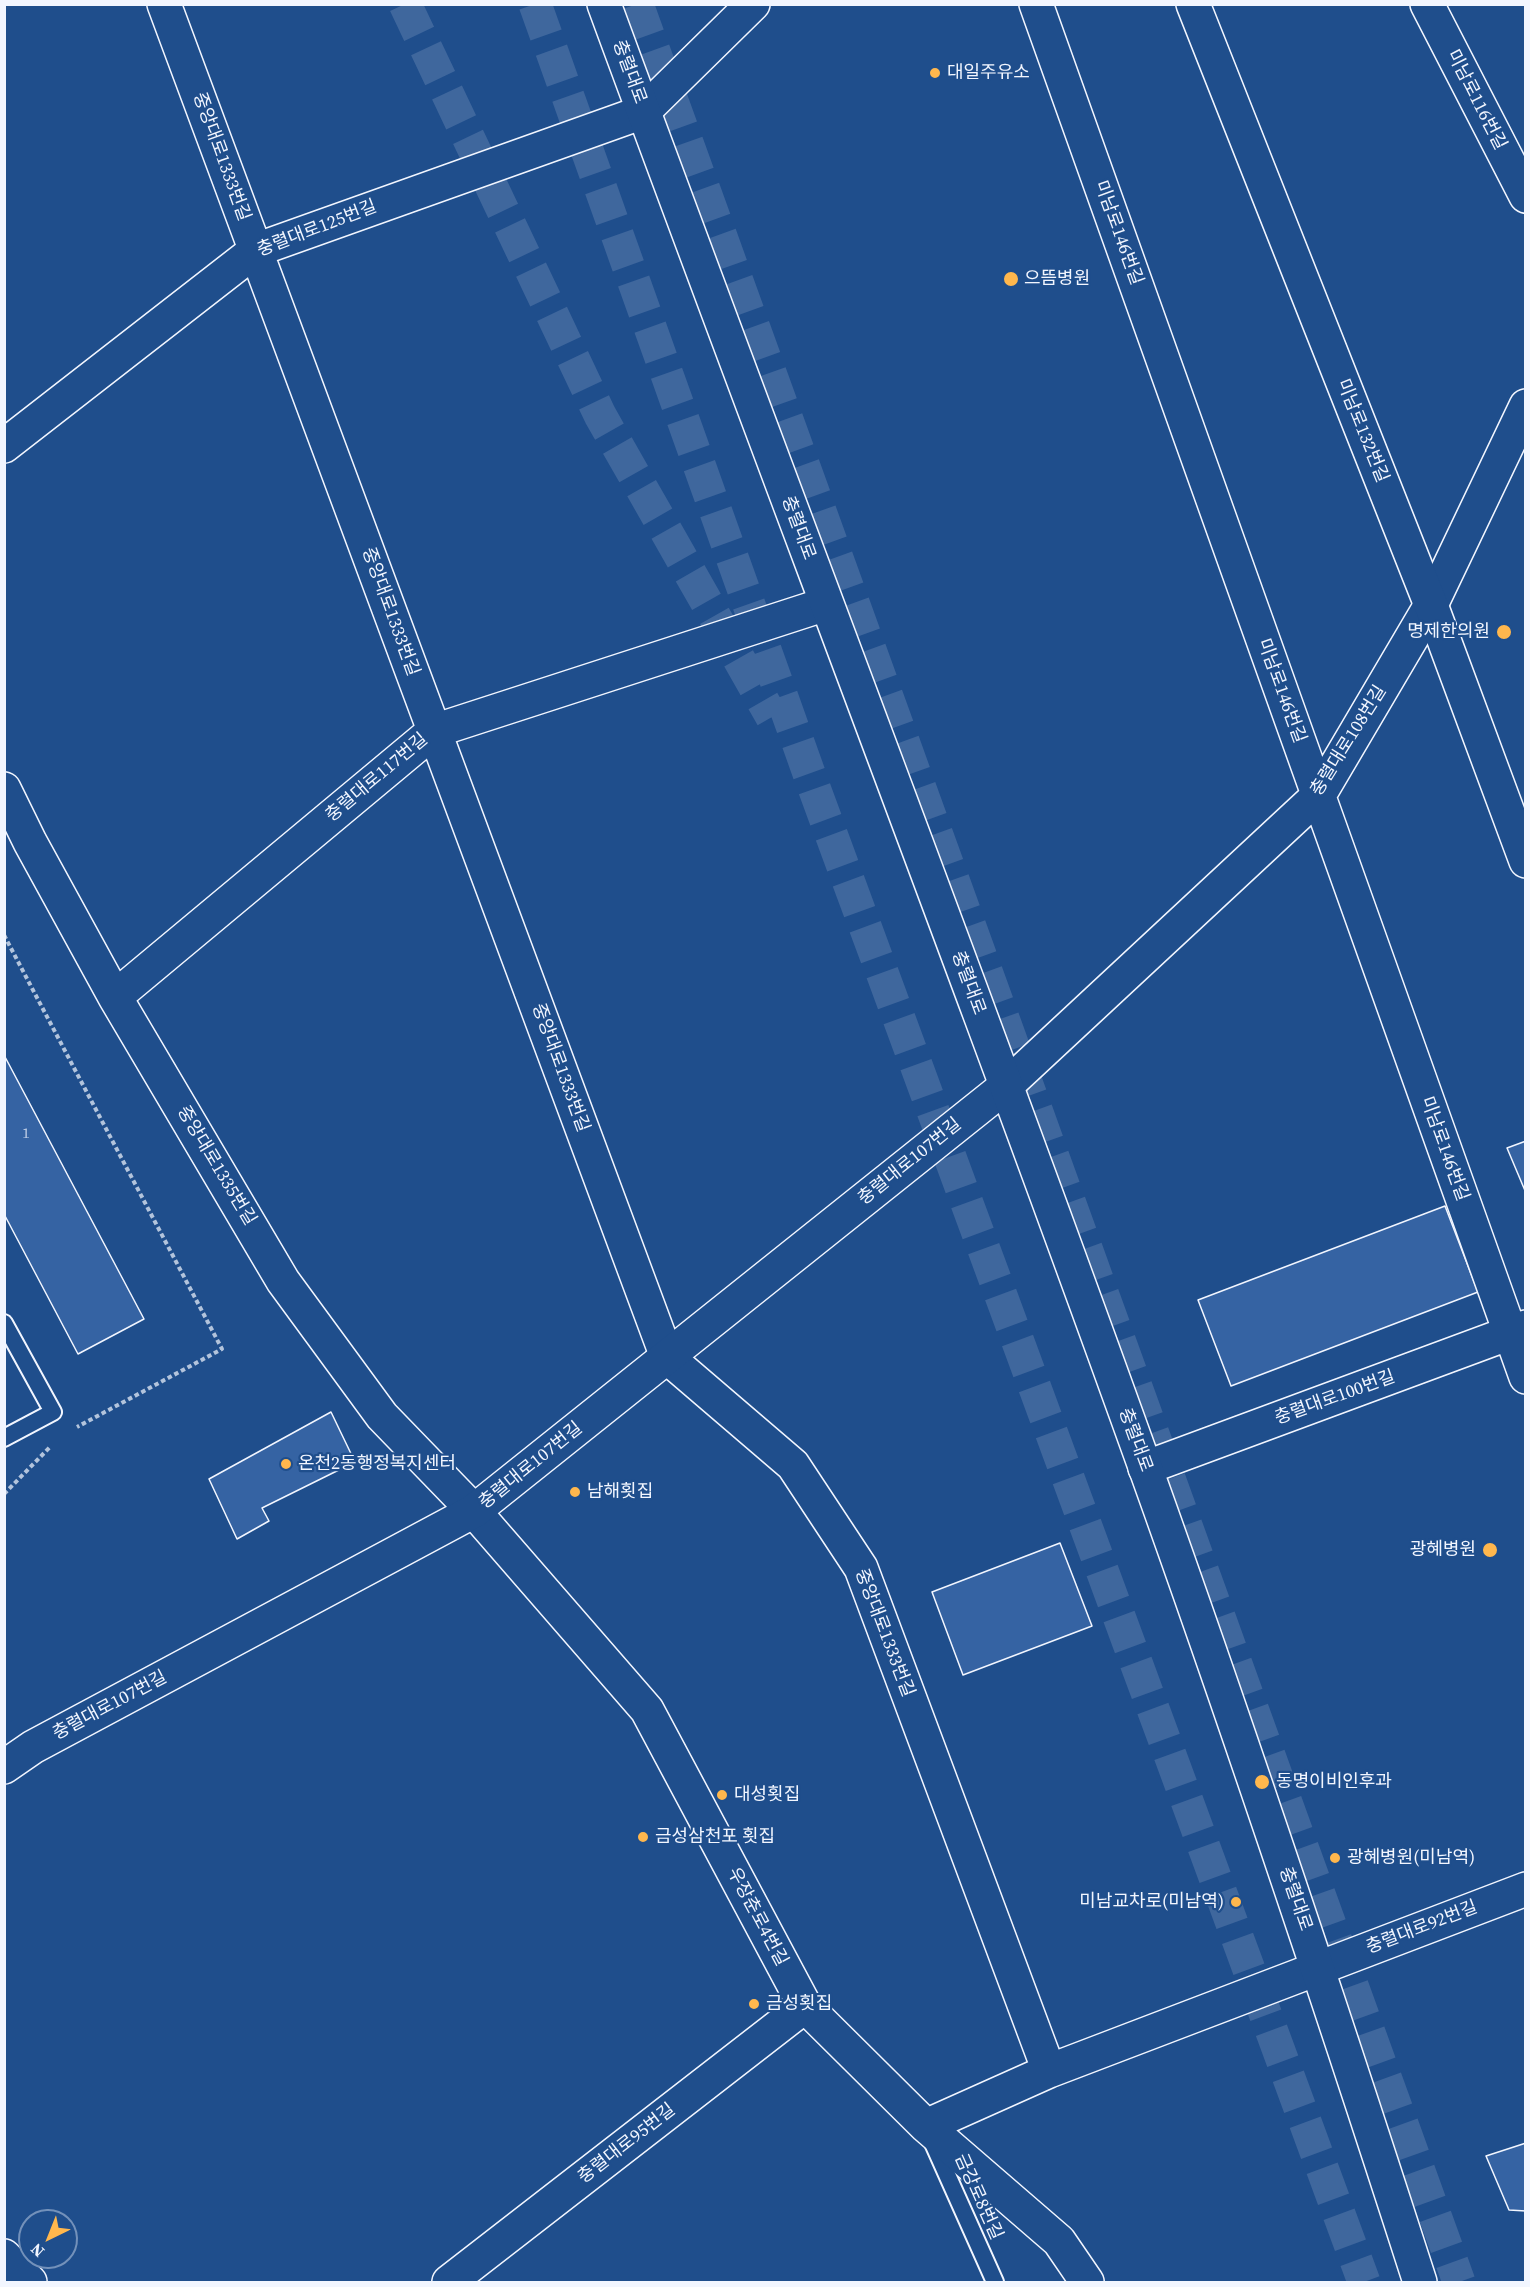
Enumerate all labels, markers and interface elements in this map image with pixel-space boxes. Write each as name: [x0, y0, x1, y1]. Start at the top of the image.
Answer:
street label: 충렬대로: [608, 37, 650, 107]
street label: 미남로116번길: [1441, 46, 1511, 154]
place label: 대일주유소: [947, 62, 1030, 84]
marker: 대일주유소: [928, 66, 942, 80]
street label: 중앙대로1333번길: [188, 90, 254, 224]
street label: 미남로146번길: [1089, 178, 1147, 288]
street label: 충렬대로125번길: [254, 196, 380, 262]
place label: 으뜸병원: [1024, 268, 1090, 290]
marker: 으뜸병원: [1002, 270, 1020, 288]
street label: 미남로132번길: [1331, 376, 1393, 486]
street label: 충렬대로: [777, 493, 819, 563]
street label: 중앙대로1333번길: [357, 545, 423, 679]
place label: 명제한의원: [1407, 621, 1490, 643]
marker: 명제한의원: [1495, 623, 1513, 641]
street label: 미남로146번길: [1252, 636, 1310, 746]
street label: 충렬대로108번길: [1306, 682, 1392, 800]
street label: 충렬대로117번길: [322, 729, 432, 827]
street label: 충렬대로: [947, 948, 989, 1018]
street label: 중앙대로1333번길: [527, 1001, 593, 1135]
street label: 미남로146번길: [1415, 1094, 1473, 1204]
street label: 중앙대로1335번길: [172, 1102, 260, 1230]
street label: 충렬대로107번길: [854, 1114, 966, 1210]
house number: 1: [22, 1125, 30, 1143]
street label: 충렬대로100번길: [1272, 1366, 1398, 1430]
street label: 충렬대로: [1114, 1405, 1156, 1475]
street label: 충렬대로107번길: [475, 1418, 587, 1514]
place label: 온천2동행정복지센터: [298, 1453, 456, 1475]
marker: 온천2동행정복지센터: [279, 1457, 293, 1471]
place label: 남해횟집: [587, 1481, 653, 1503]
marker: 남해횟집: [568, 1485, 582, 1499]
place label: 광혜병원: [1410, 1539, 1476, 1561]
marker: 광혜병원: [1481, 1541, 1499, 1559]
street label: 중앙대로1333번길: [850, 1566, 918, 1700]
street label: 충렬대로107번길: [49, 1667, 171, 1745]
place label: 동명이비인후과: [1276, 1771, 1392, 1793]
marker: 동명이비인후과: [1253, 1773, 1271, 1791]
place label: 대성횟집: [734, 1784, 800, 1806]
marker: 대성횟집: [715, 1788, 729, 1802]
place label: 금성삼천포 횟집: [655, 1826, 775, 1848]
marker: 금성삼천포 횟집: [636, 1830, 650, 1844]
place label: 광혜병원(미남역): [1347, 1847, 1475, 1869]
marker: 광혜병원(미남역): [1328, 1851, 1342, 1865]
street label: 우장춘로4번길: [722, 1864, 792, 1970]
street label: 충렬대로: [1274, 1864, 1316, 1934]
place label: 미남교차로(미남역): [1079, 1891, 1224, 1913]
marker: 미남교차로(미남역): [1229, 1895, 1243, 1909]
street label: 충렬대로92번길: [1363, 1897, 1481, 1959]
place label: 금성횟집: [766, 1993, 832, 2015]
marker: 금성횟집: [747, 1997, 761, 2011]
street label: 충렬대로95번길: [574, 2099, 680, 2189]
street label: 금강로8번길: [949, 2151, 1007, 2243]
north arrow: [18, 2209, 78, 2269]
text: N: [25, 2239, 49, 2263]

